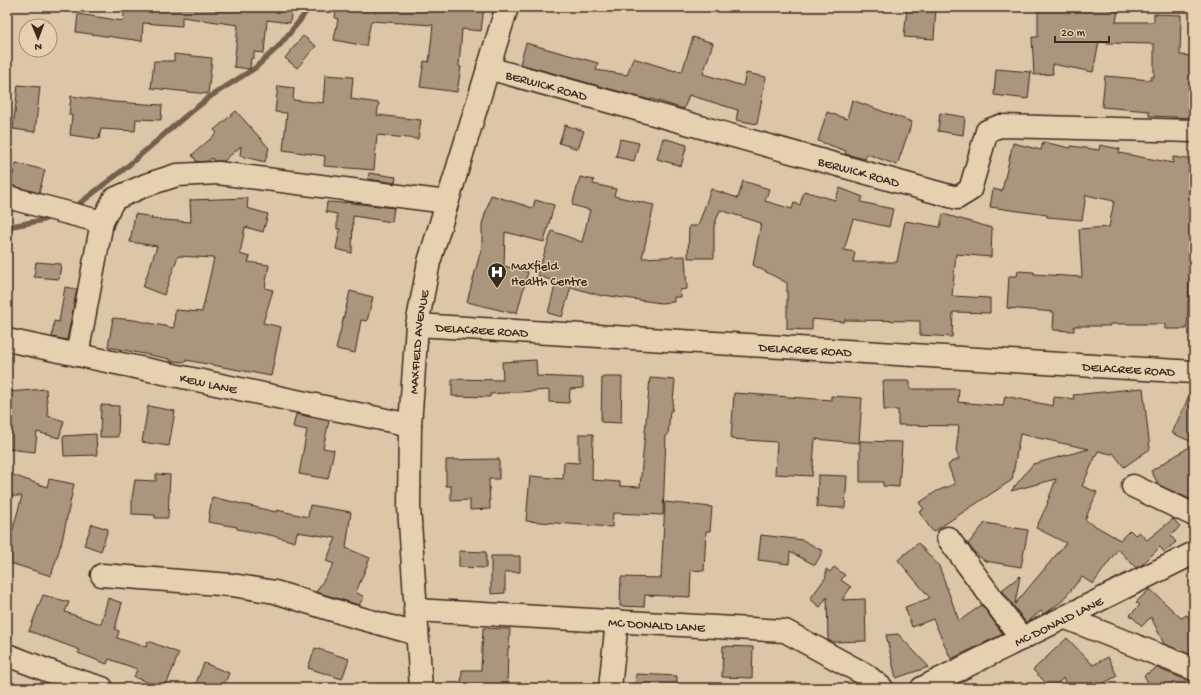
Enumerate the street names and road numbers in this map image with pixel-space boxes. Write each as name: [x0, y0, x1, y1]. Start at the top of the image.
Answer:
street label: BERWICK ROAD: [503, 68, 589, 105]
street label: BERWICK ROAD: [815, 155, 901, 192]
street label: MAXFIELD AVENUE: [407, 288, 434, 395]
street label: DELACREE ROAD: [434, 321, 529, 342]
street label: DELACREE ROAD: [757, 341, 853, 361]
street label: DELACREE ROAD: [1081, 360, 1176, 381]
street label: KEW LANE: [178, 372, 239, 399]
street label: MC DONALD LANE: [1012, 594, 1107, 651]
street label: MC DONALD LANE: [608, 616, 706, 636]

